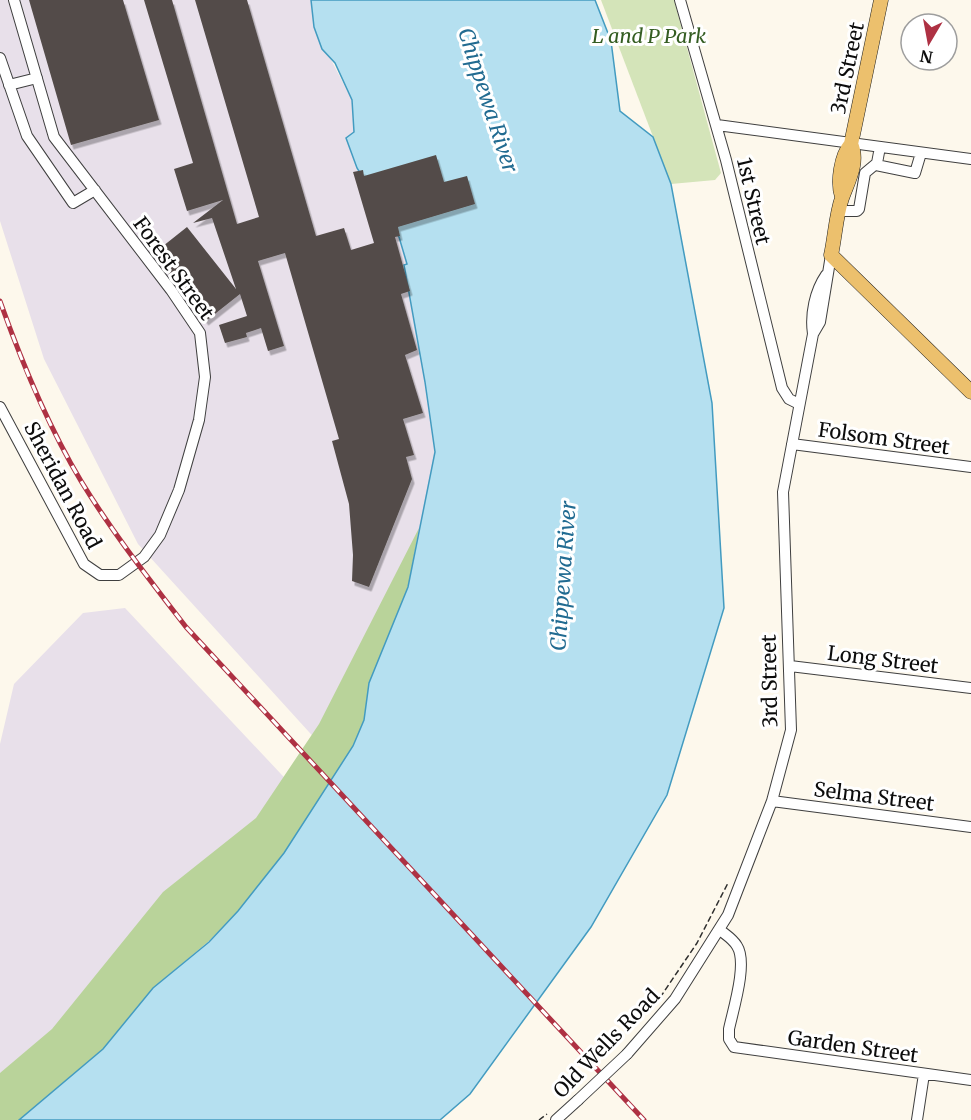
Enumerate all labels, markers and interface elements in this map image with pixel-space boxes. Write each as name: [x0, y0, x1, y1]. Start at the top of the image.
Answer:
north arrow: [899, 12, 959, 72]
street label: 3rd Street: [825, 20, 869, 116]
park label: L and P Park: [592, 23, 706, 48]
water label: Chippewa River: [452, 24, 524, 176]
text: N: [918, 46, 934, 68]
street label: 1st Street: [732, 155, 776, 247]
street label: Forest Street: [128, 211, 220, 325]
street label: Folsom Street: [817, 416, 952, 460]
street label: Sheridan Road: [19, 417, 107, 553]
water label: Chippewa River: [544, 500, 582, 652]
street label: 3rd Street: [756, 634, 782, 728]
street label: Long Street: [826, 640, 940, 678]
street label: Selma Street: [812, 776, 936, 816]
street label: Old Wells Road: [548, 983, 664, 1103]
street label: Garden Street: [786, 1024, 920, 1068]

